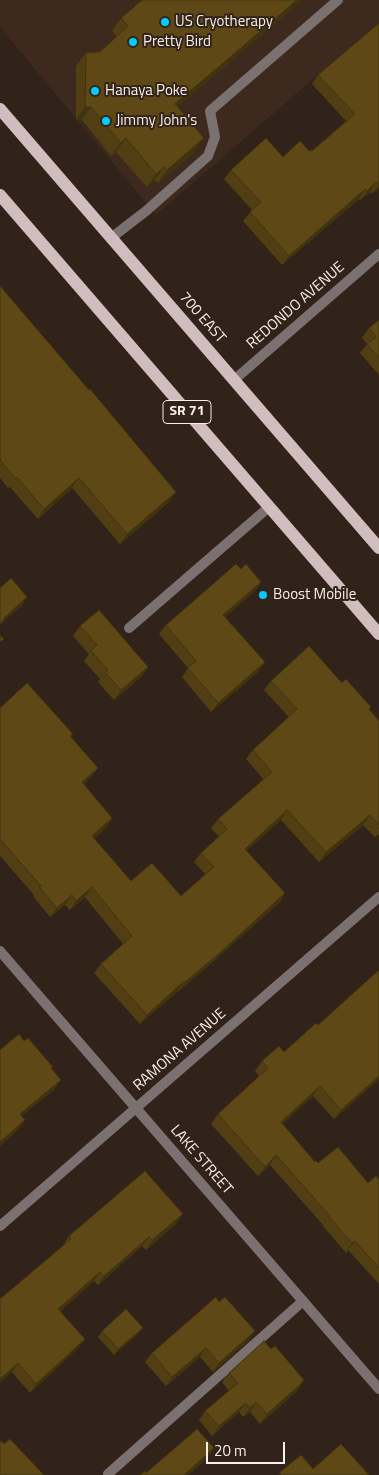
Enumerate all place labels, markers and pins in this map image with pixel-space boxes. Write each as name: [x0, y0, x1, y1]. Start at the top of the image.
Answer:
place label: US Cryotherapy: [175, 13, 273, 31]
marker: US Cryotherapy: [159, 16, 171, 28]
place label: Pretty Bird: [143, 33, 211, 51]
marker: Pretty Bird: [127, 36, 139, 48]
place label: Hanaya Poke: [105, 82, 187, 100]
marker: Hanaya Poke: [89, 85, 101, 97]
place label: Jimmy John's: [116, 112, 197, 130]
marker: Jimmy John's: [100, 115, 112, 127]
place label: Boost Mobile: [273, 586, 356, 604]
marker: Boost Mobile: [257, 589, 269, 601]

